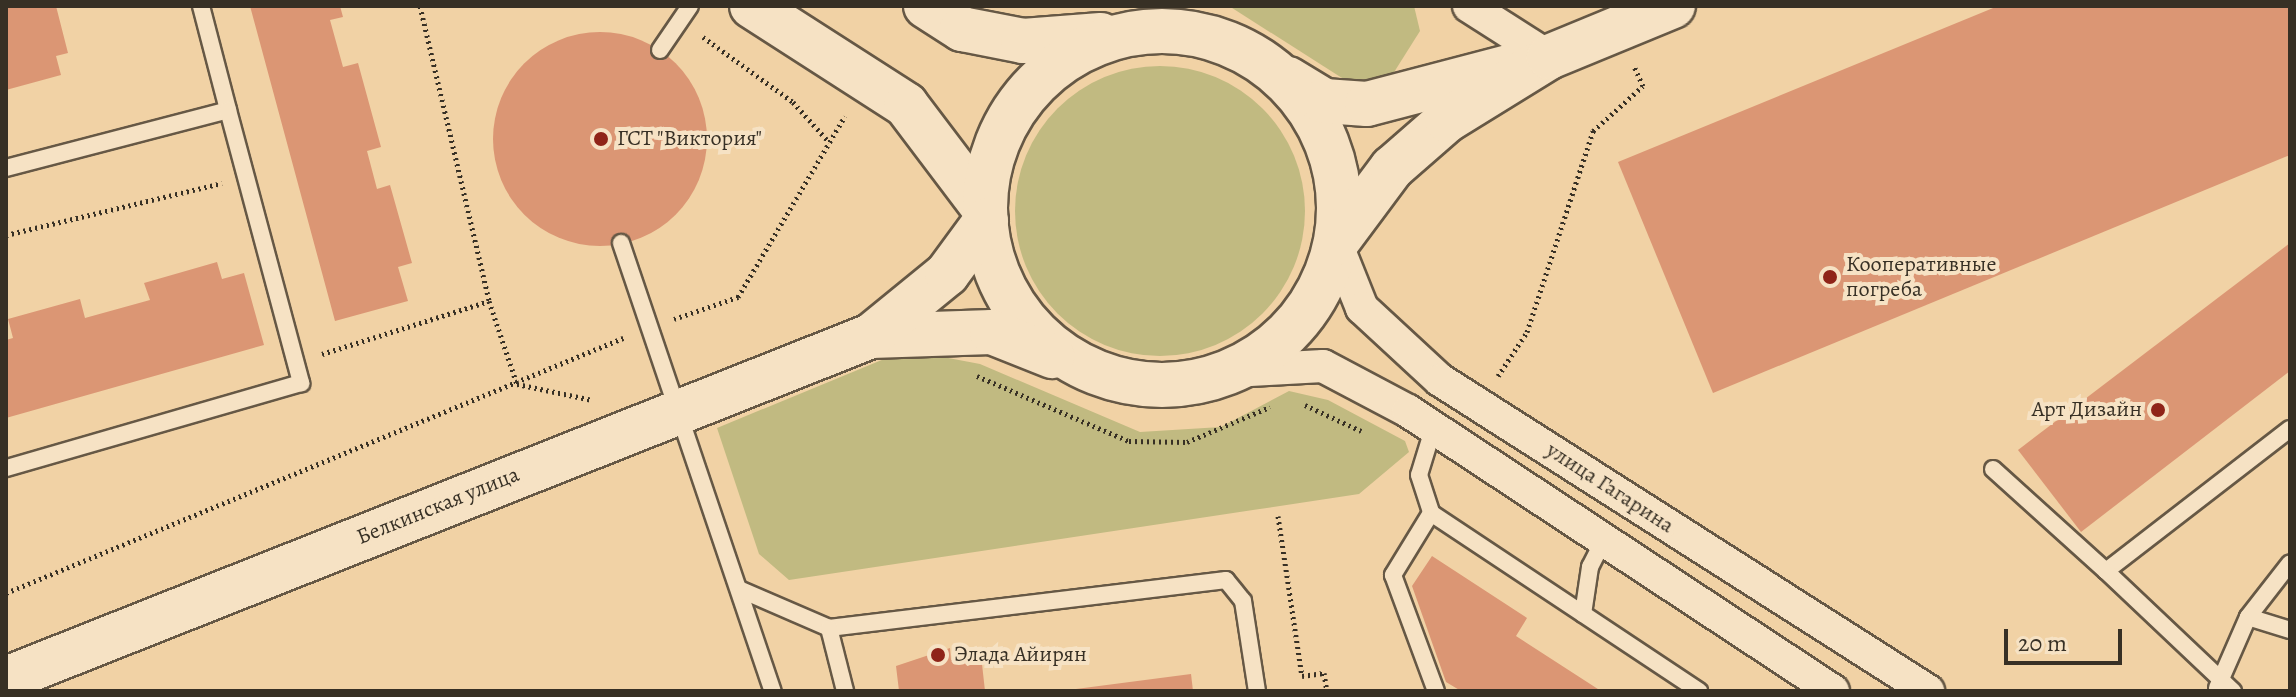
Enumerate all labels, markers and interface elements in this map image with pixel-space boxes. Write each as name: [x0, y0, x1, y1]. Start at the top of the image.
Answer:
place label: ГСТ "Виктория": [617, 126, 763, 152]
marker: ГСТ "Виктория": [592, 130, 610, 148]
place label: Кооперативные погреба: [1846, 251, 1997, 302]
marker: Кооперативные погреба: [1821, 268, 1839, 286]
place label: Арт Дизайн: [2032, 397, 2142, 423]
marker: Арт Дизайн: [2149, 401, 2167, 419]
street label: улица Гагарина: [1541, 437, 1679, 539]
street label: Белкинская улица: [353, 461, 523, 551]
scale bar: [2008, 613, 2126, 663]
text: 20 m: [2018, 627, 2067, 659]
place label: Элада Айирян: [954, 642, 1087, 668]
marker: Элада Айирян: [929, 646, 947, 664]

